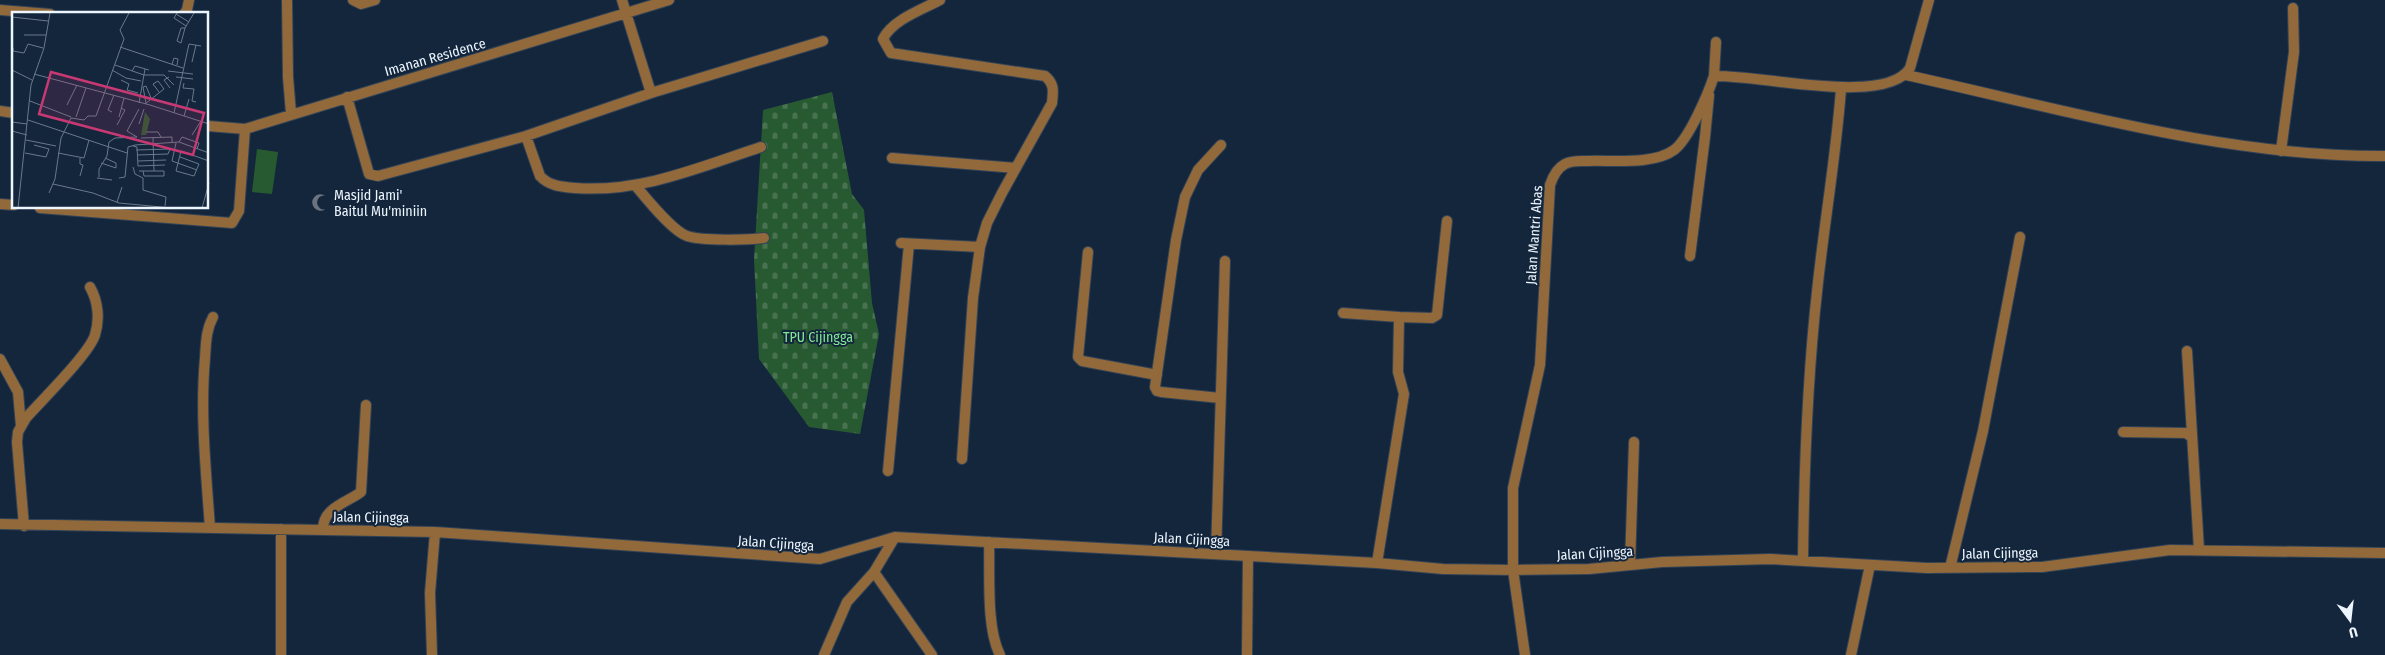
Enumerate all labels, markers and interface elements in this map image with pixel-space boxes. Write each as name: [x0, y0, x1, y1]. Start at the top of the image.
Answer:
inset map: [12, 12, 209, 209]
street label: Imanan Residence: [383, 35, 488, 80]
street label: Jalan Mantri Abas: [1523, 185, 1546, 285]
place label: Masjid Jami' Baitul Mu'miniin: [334, 187, 427, 220]
mosque icon: Masjid Jami' Baitul Mu'miniin: [310, 193, 330, 213]
park label: TPU Cijingga: [783, 329, 853, 346]
street label: Jalan Cijingga: [333, 508, 410, 527]
street label: Jalan Cijingga: [1153, 529, 1231, 550]
street label: Jalan Cijingga: [737, 532, 815, 555]
street label: Jalan Cijingga: [1556, 543, 1634, 564]
street label: Jalan Cijingga: [1962, 544, 2039, 563]
north arrow: [2325, 595, 2375, 645]
text: U: [2347, 623, 2359, 641]

